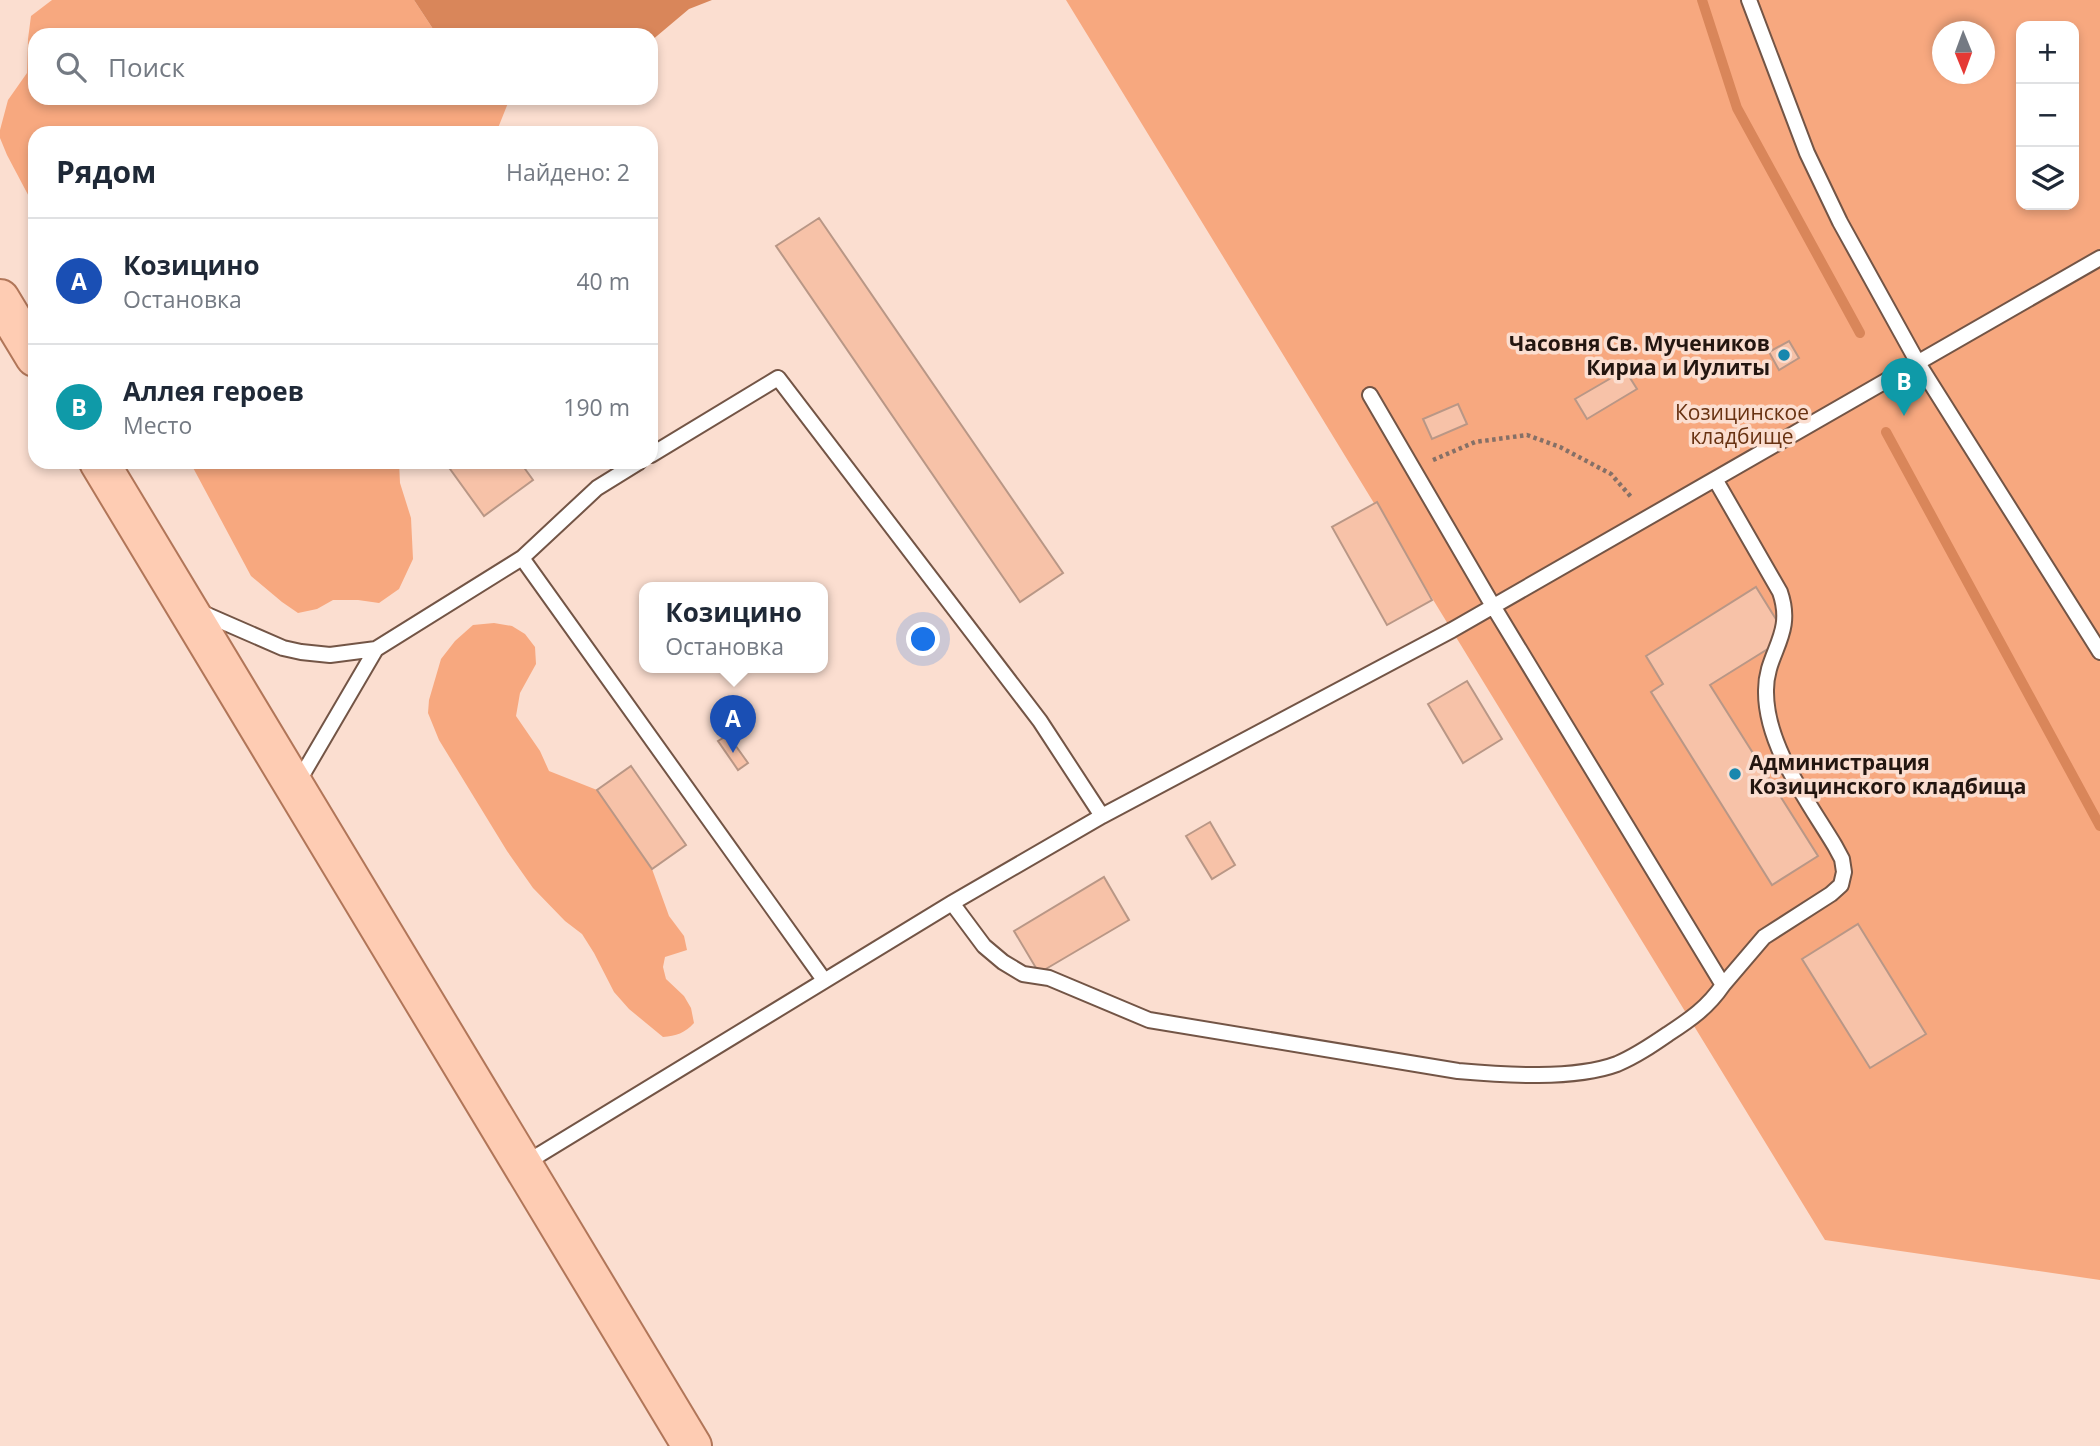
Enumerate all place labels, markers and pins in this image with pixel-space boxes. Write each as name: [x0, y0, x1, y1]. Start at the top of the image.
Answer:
place label: Часовня Св. Мучеников Кириа и Иулиты: [1509, 329, 1770, 381]
marker: Часовня Св. Мучеников Кириа и Иулиты: [1776, 347, 1792, 363]
pin: B: [1881, 358, 1927, 416]
pin: A: [710, 695, 756, 753]
place label: Администрация Козицинского кладбища: [1749, 748, 2026, 800]
marker: Администрация Козицинского кладбища: [1727, 766, 1743, 782]

